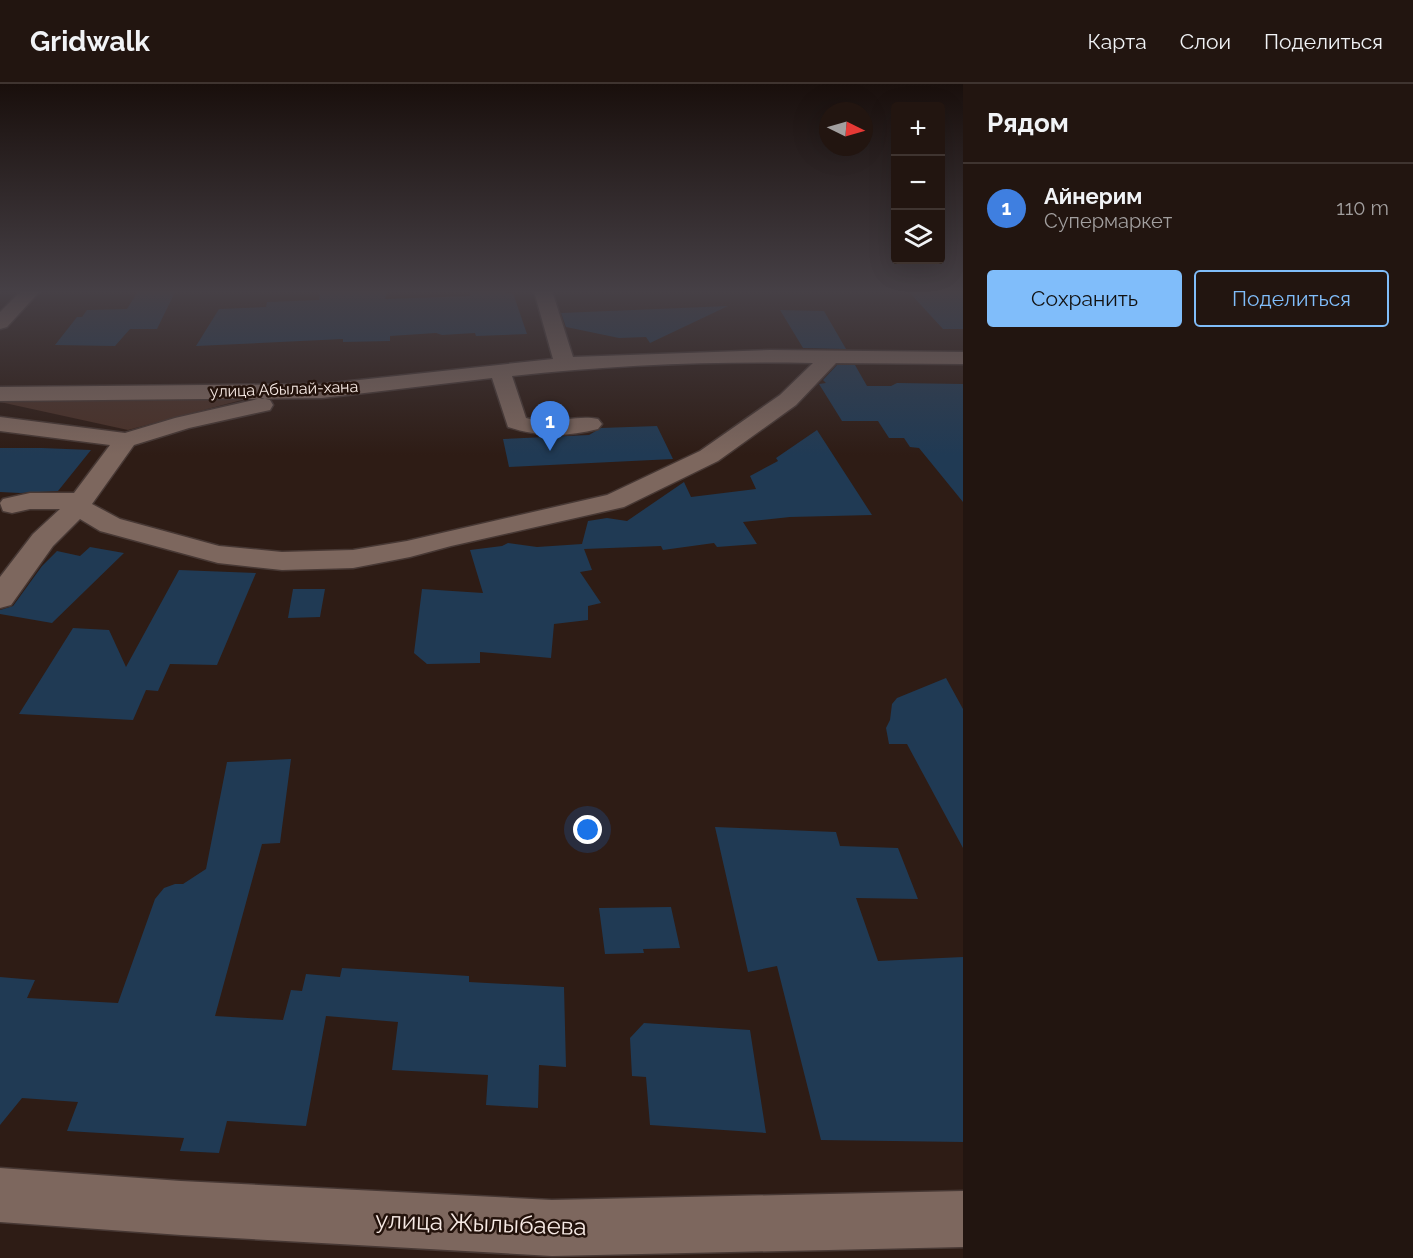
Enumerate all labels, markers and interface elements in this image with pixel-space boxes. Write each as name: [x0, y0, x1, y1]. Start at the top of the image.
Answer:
text: Gridwalk: [30, 25, 150, 58]
text: Карта: [1088, 29, 1147, 54]
text: Слои: [1180, 29, 1231, 54]
text: Поделиться: [1264, 29, 1383, 54]
north arrow: [819, 102, 873, 156]
map controls: [891, 102, 945, 264]
button: +: [891, 102, 945, 156]
text: Рядом: [987, 108, 1069, 138]
button: −: [891, 156, 945, 210]
text: Айнерим: [1044, 183, 1142, 209]
text: 1: [1002, 196, 1011, 220]
text: 110 m: [1336, 196, 1389, 220]
text: Супермаркет: [1044, 209, 1172, 233]
button: layers: [891, 210, 945, 264]
button: Сохранить: [987, 270, 1182, 327]
button: Поделиться: [1194, 270, 1389, 327]
street label: улица Абылай-хана: [209, 377, 359, 401]
pin: 1: [530, 402, 570, 451]
your location: [573, 815, 602, 844]
street label: улица Жылыбаева: [375, 1205, 587, 1241]

